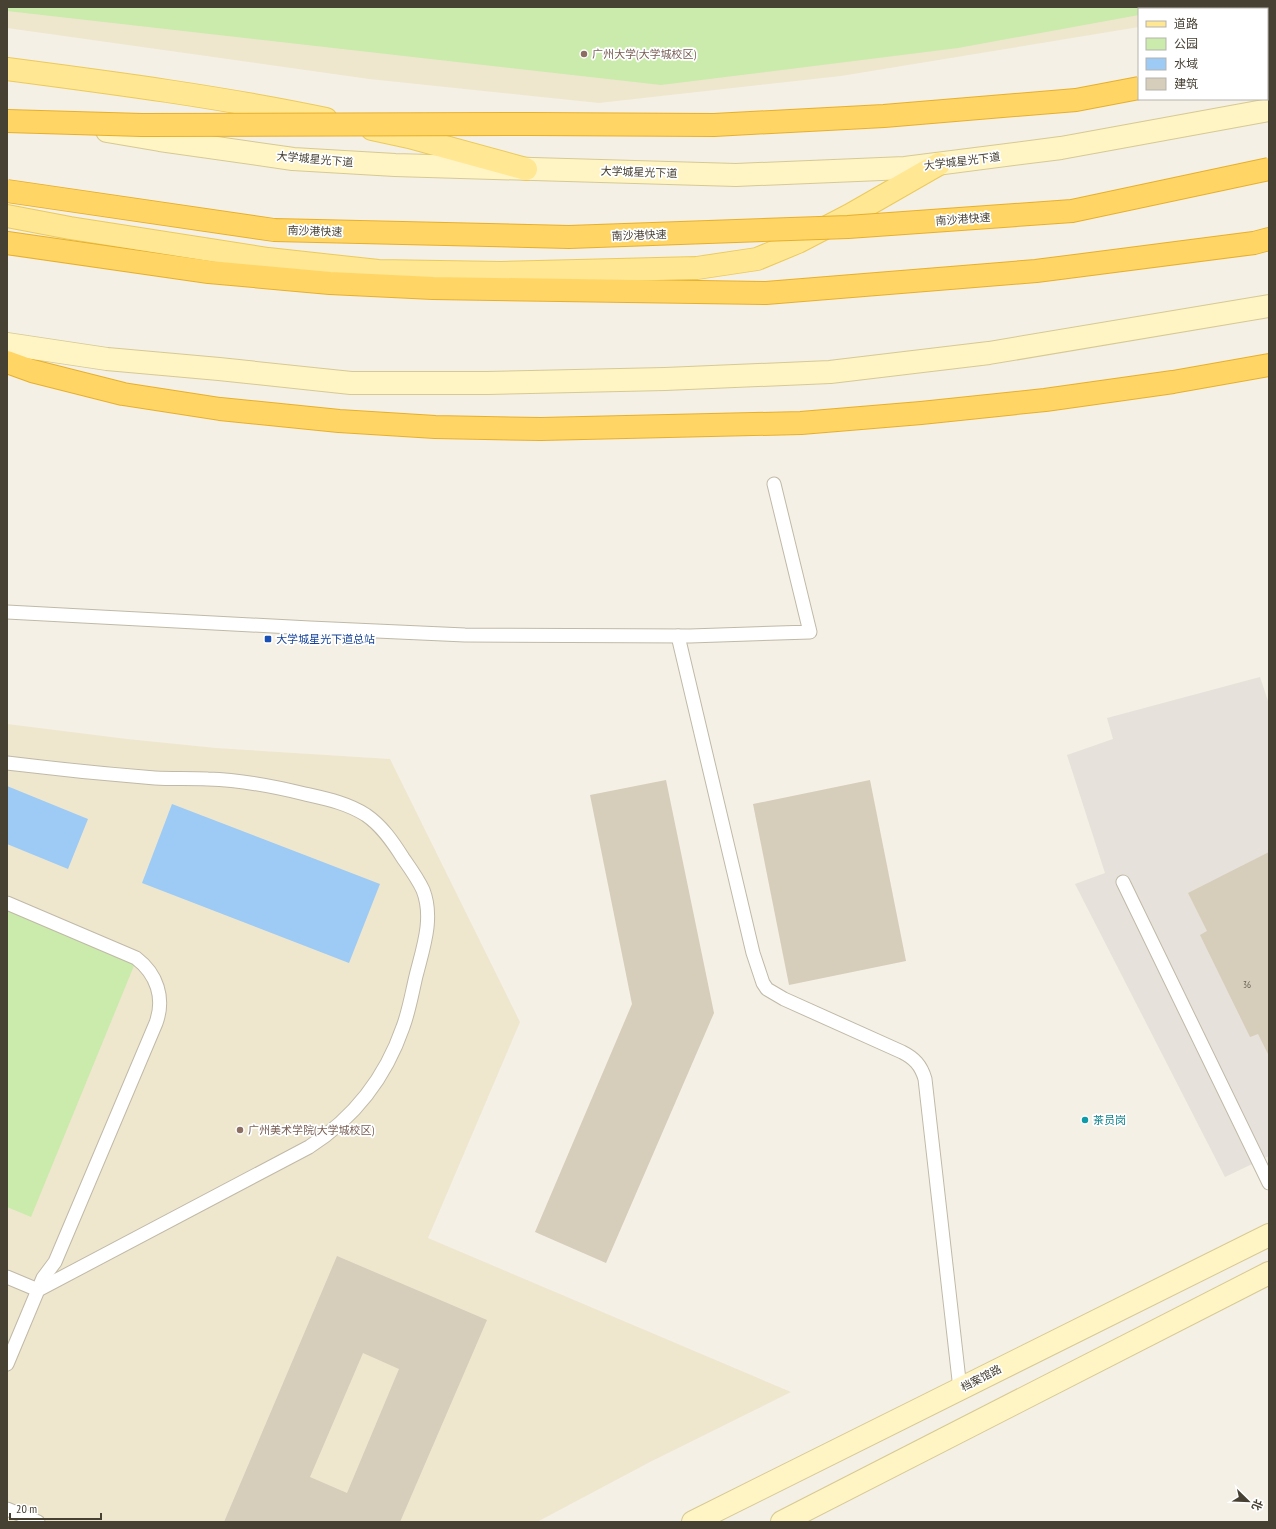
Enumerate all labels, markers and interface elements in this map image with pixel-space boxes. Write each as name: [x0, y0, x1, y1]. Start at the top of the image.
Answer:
legend: [1138, 8, 1268, 100]
text: 道路: [1174, 16, 1198, 31]
text: 公园: [1174, 36, 1198, 51]
place label: 广州大学(大学城校区): [592, 47, 697, 61]
marker: 广州大学(大学城校区): [579, 49, 589, 59]
text: 水域: [1174, 56, 1198, 71]
text: 建筑: [1174, 76, 1198, 91]
street label: 大学城星光下道: [276, 149, 354, 169]
street label: 大学城星光下道: [923, 149, 1001, 173]
street label: 大学城星光下道: [600, 164, 678, 180]
street label: 南沙港快速: [935, 210, 991, 228]
street label: 南沙港快速: [287, 223, 343, 239]
street label: 南沙港快速: [611, 227, 667, 243]
place label: 大学城星光下道总站: [276, 632, 375, 646]
marker: 大学城星光下道总站: [263, 634, 273, 644]
house number: 36: [1243, 979, 1251, 990]
place label: 茶员岗: [1093, 1113, 1126, 1127]
marker: 茶员岗: [1080, 1115, 1090, 1125]
place label: 广州美术学院(大学城校区): [248, 1123, 375, 1137]
marker: 广州美术学院(大学城校区): [235, 1125, 245, 1135]
street label: 档案馆路: [958, 1362, 1004, 1394]
north arrow: [1228, 1481, 1268, 1521]
scale bar: [10, 1495, 101, 1521]
text: 北: [1249, 1497, 1266, 1513]
text: 20 m: [16, 1501, 37, 1516]

